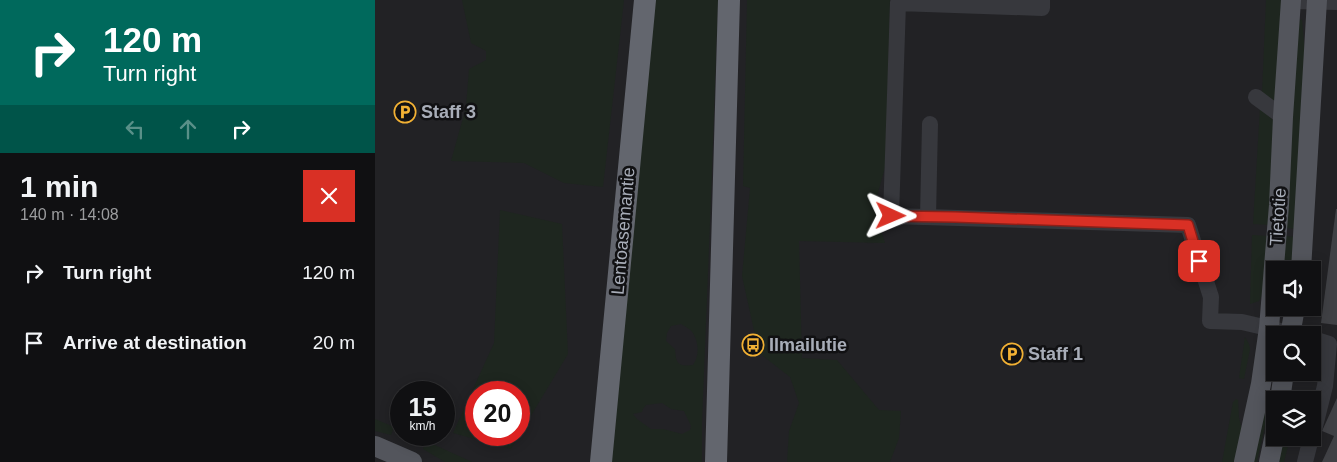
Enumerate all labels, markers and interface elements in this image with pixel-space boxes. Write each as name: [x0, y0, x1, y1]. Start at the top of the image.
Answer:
icon: right: [20, 20, 85, 85]
text: 120 m: [103, 20, 202, 59]
text: Turn right: [103, 61, 196, 86]
parking icon: Staff 3: [393, 100, 417, 124]
place label: Staff 3: [421, 102, 476, 122]
icon: left: [121, 115, 149, 143]
icon: ahead: [174, 115, 202, 143]
icon: right: [227, 115, 255, 143]
street label: Lentoasemantie: [607, 166, 639, 296]
text: 1 min: [20, 170, 98, 203]
button: close: [303, 170, 355, 222]
street label: Tietotie: [1266, 187, 1290, 247]
position arrow: [864, 189, 916, 241]
text: 140 m · 14:08: [20, 206, 119, 223]
pin: [1178, 240, 1220, 282]
icon: arrive: [1185, 247, 1213, 275]
icon: right: [20, 259, 48, 287]
map controls: [1266, 261, 1321, 446]
button: sound: [1266, 261, 1321, 316]
text: Turn right: [63, 262, 151, 283]
text: 120 m: [302, 262, 355, 283]
button: search: [1266, 326, 1321, 381]
icon: arrive: [20, 329, 48, 357]
text: Arrive at destination: [63, 332, 247, 353]
text: 20 m: [313, 332, 355, 353]
bus stop icon: Ilmailutie: [741, 333, 765, 357]
place label: Ilmailutie: [769, 335, 847, 355]
parking icon: Staff 1: [1000, 342, 1024, 366]
place label: Staff 1: [1028, 344, 1083, 364]
speed limit sign: 20: [465, 381, 530, 446]
button: layers: [1266, 391, 1321, 446]
text: 15: [409, 393, 436, 421]
text: km/h: [409, 419, 436, 433]

